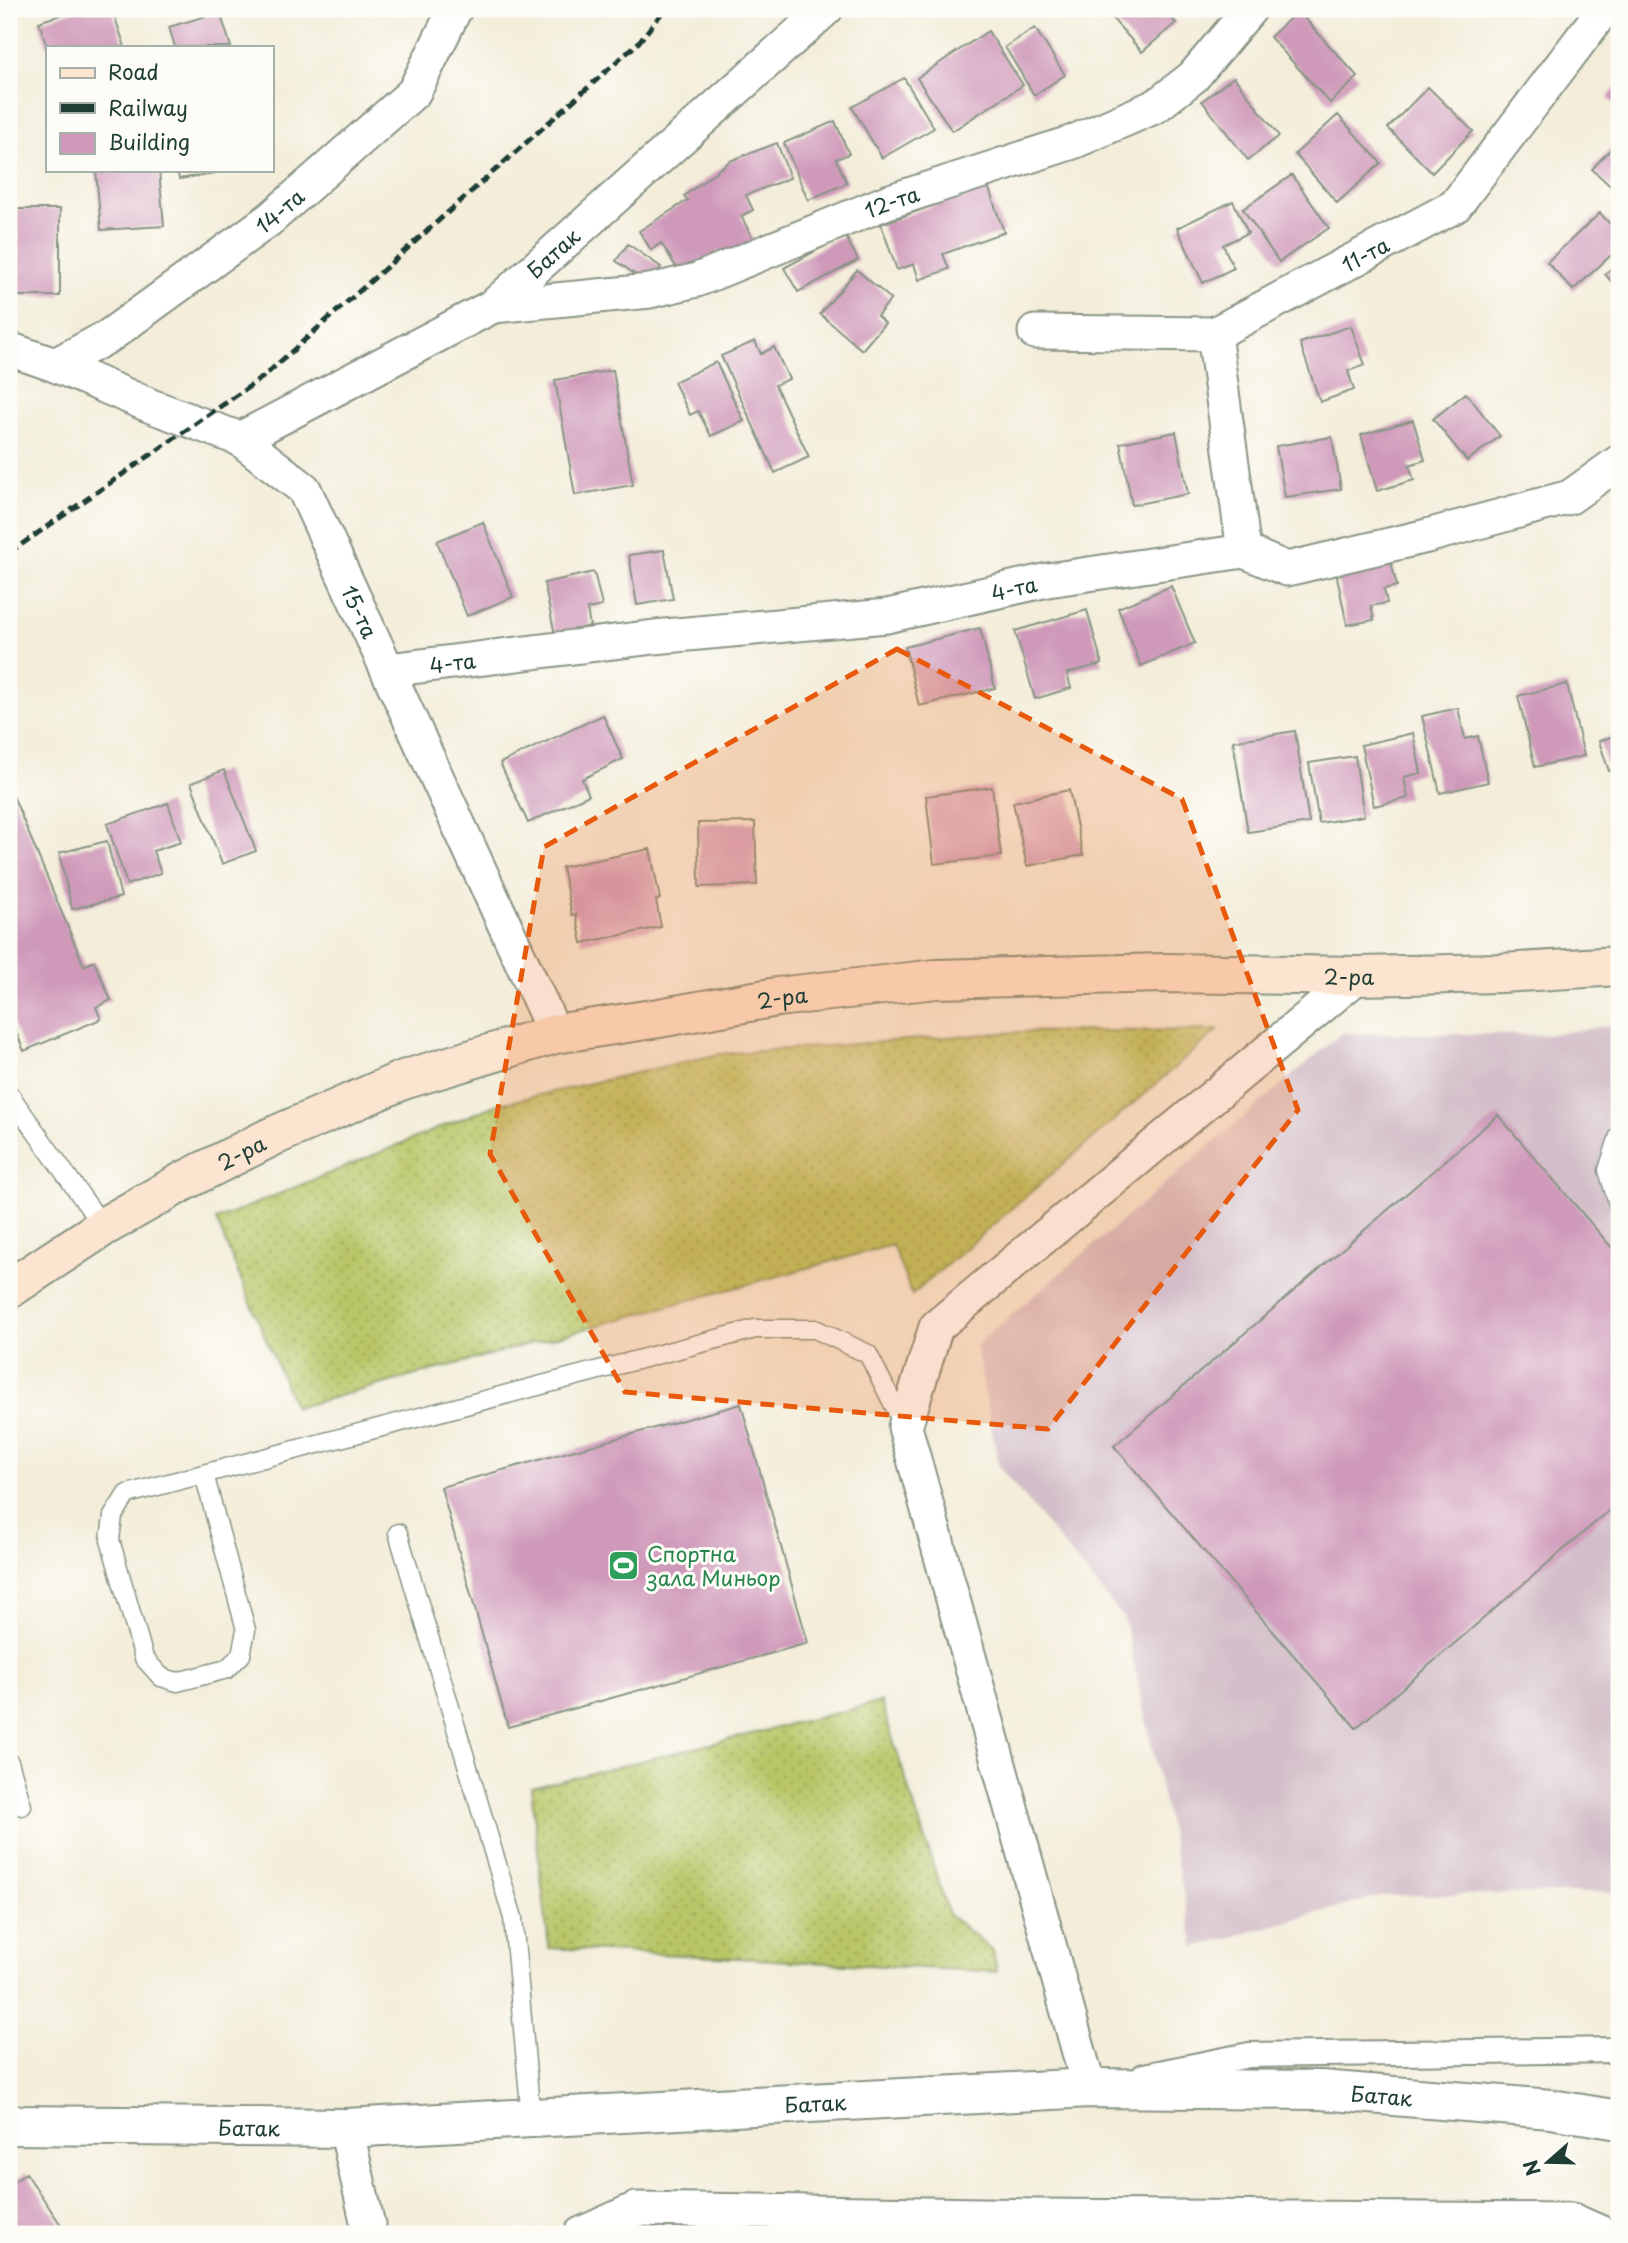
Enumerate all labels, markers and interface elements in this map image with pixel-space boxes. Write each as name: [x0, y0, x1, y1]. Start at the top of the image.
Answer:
legend: [46, 46, 273, 172]
text: Road: [108, 55, 159, 87]
text: Railway: [108, 91, 188, 123]
text: Building: [108, 125, 190, 157]
street label: 12-та: [859, 177, 923, 226]
street label: 14-та: [248, 180, 311, 241]
street label: Батак: [519, 220, 587, 285]
street label: 11-та: [1335, 228, 1395, 280]
street label: 4-та: [988, 567, 1040, 608]
street label: 15-та: [334, 580, 387, 643]
street label: 4-та: [428, 643, 478, 681]
street label: 2-ра: [1323, 959, 1375, 992]
street label: 2-ра: [754, 978, 809, 1016]
street label: 2-ра: [212, 1126, 271, 1178]
place label: Спортна зала Миньор: [646, 1537, 781, 1593]
sports icon: Спортна зала Миньор: [607, 1548, 641, 1582]
street label: Батак: [1350, 2077, 1414, 2114]
street label: Батак: [784, 2085, 848, 2120]
street label: Батак: [218, 2111, 281, 2143]
north arrow: [1512, 2128, 1582, 2198]
text: N: [1515, 2156, 1547, 2180]

